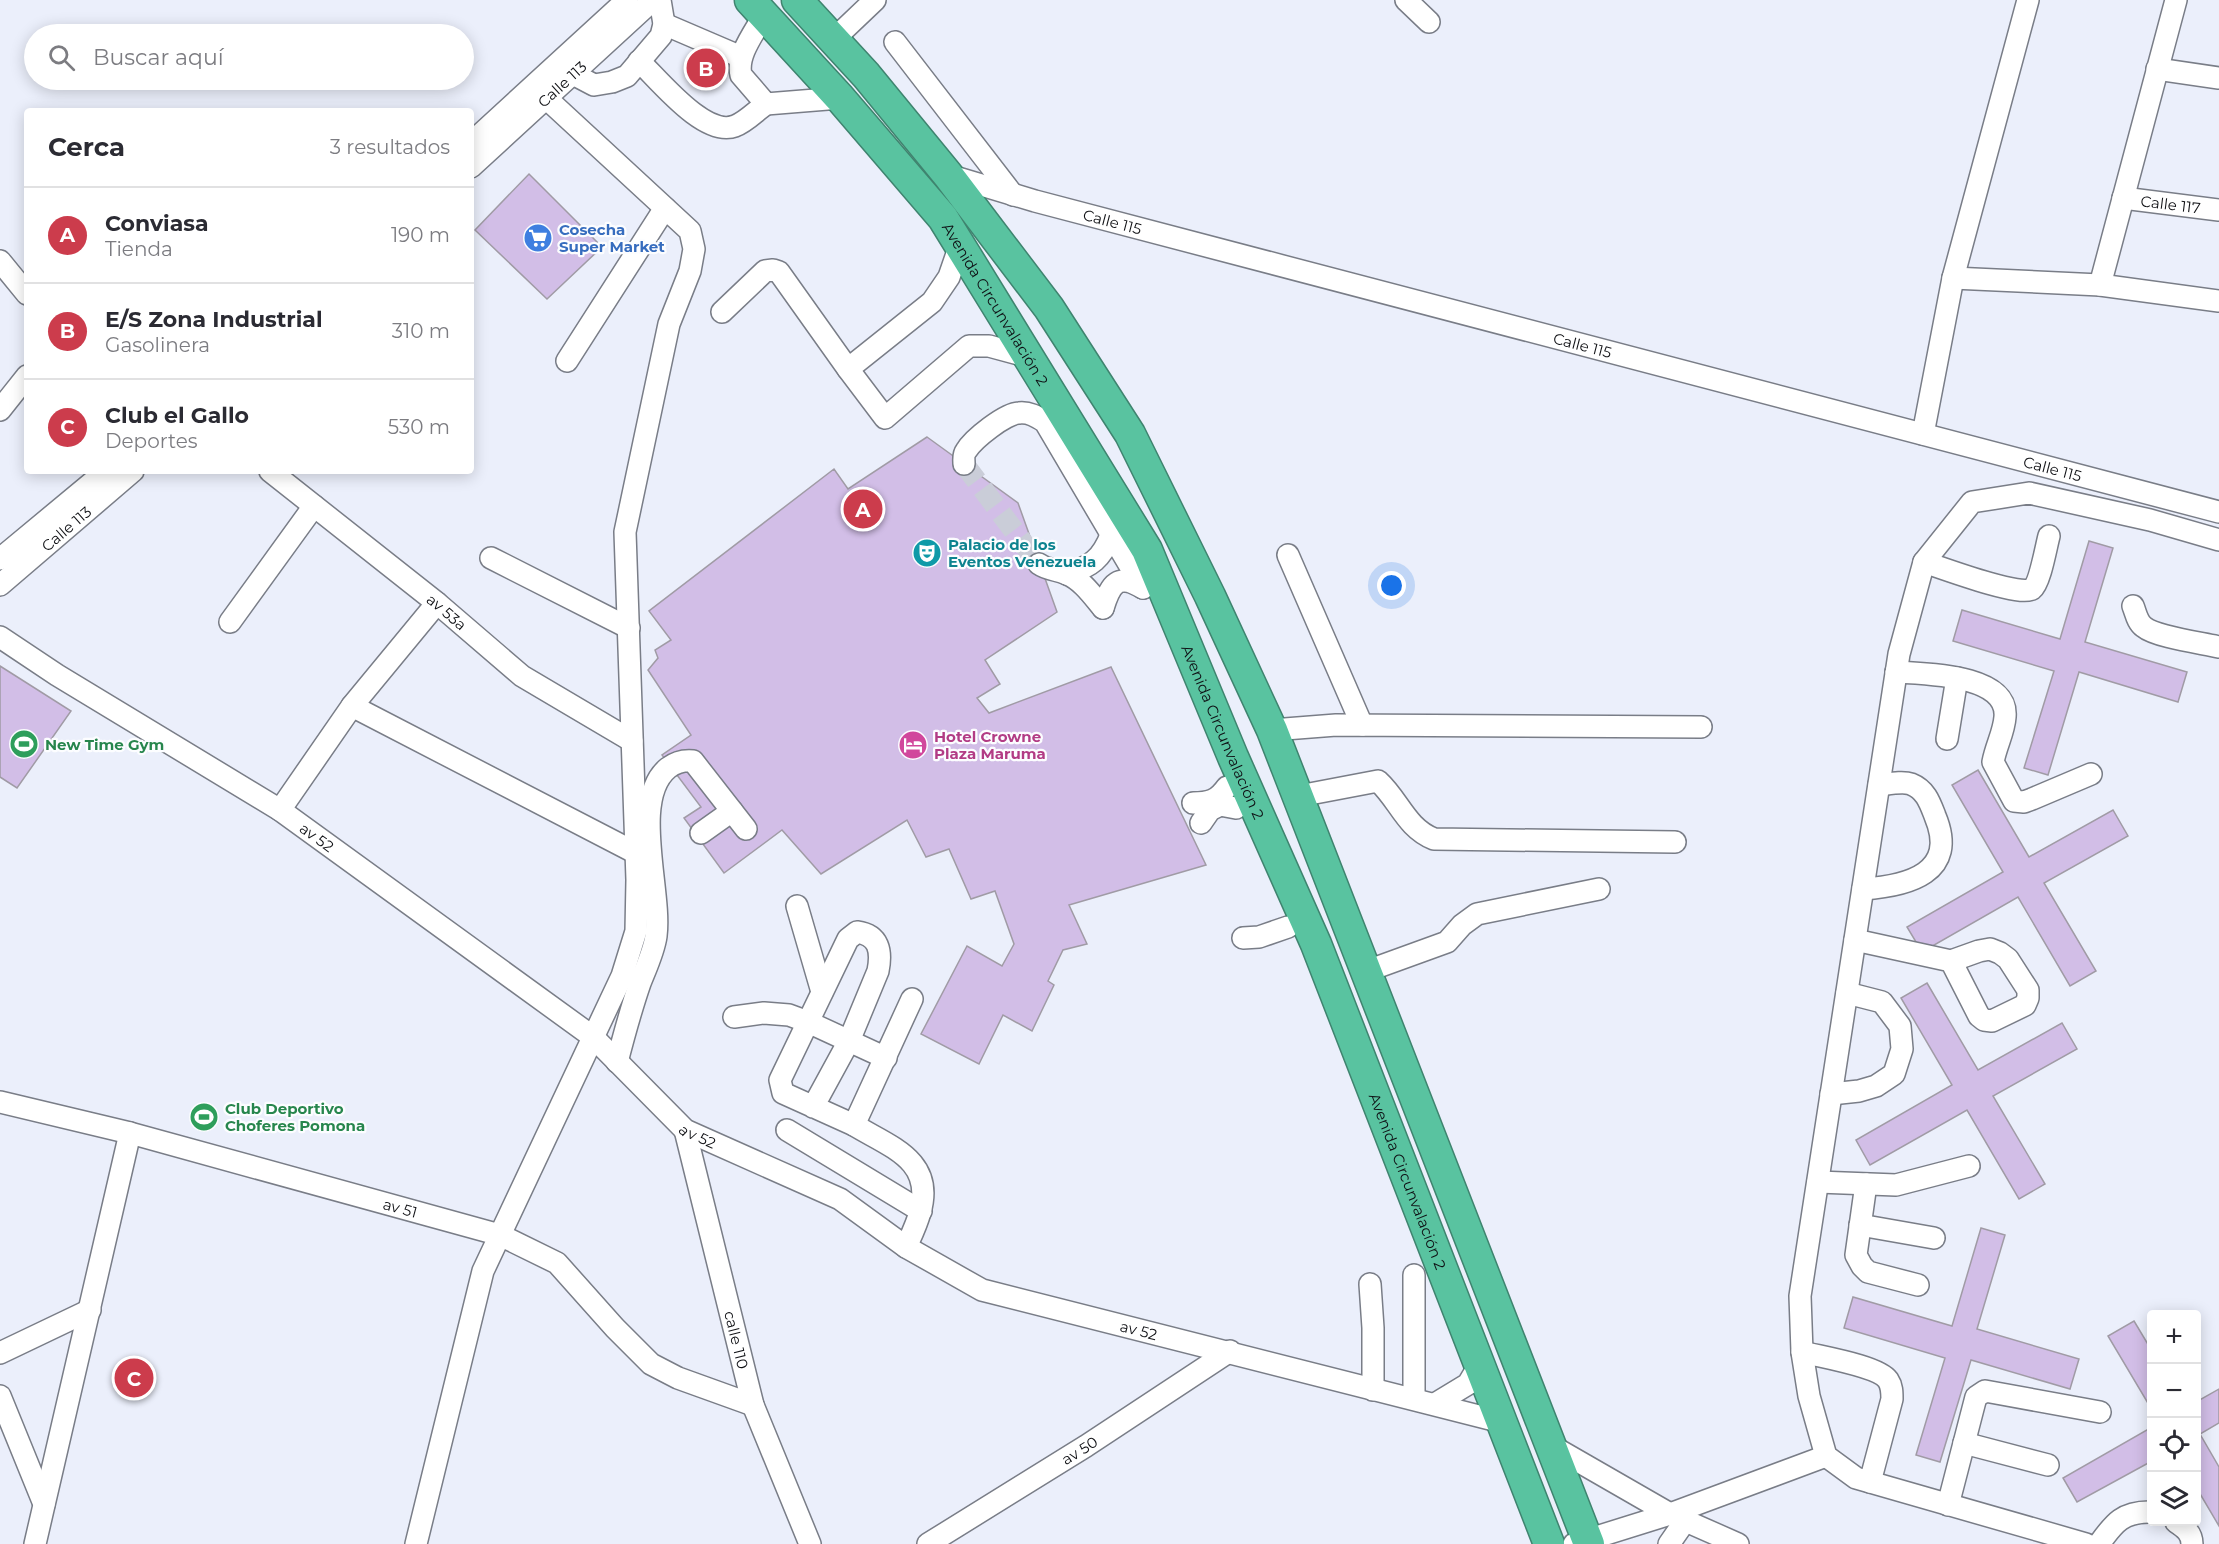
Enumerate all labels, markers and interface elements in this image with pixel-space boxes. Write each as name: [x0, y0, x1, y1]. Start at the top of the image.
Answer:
search box: [24, 24, 474, 90]
icon: search: [45, 41, 78, 74]
text: Buscar aquí: [93, 44, 224, 71]
pin: B: [686, 46, 726, 90]
street label: Calle 113: [533, 57, 590, 111]
text: Cerca: [48, 131, 125, 163]
text: 3 resultados: [330, 135, 450, 159]
street label: Calle 117: [2140, 191, 2202, 217]
street label: Calle 115: [1081, 205, 1144, 238]
text: Conviasa: [105, 210, 209, 237]
street label: Avenida Circunvalación 2: [939, 219, 1053, 389]
place label: Cosecha Super Market: [559, 220, 665, 256]
supermarket icon: Cosecha Super Market: [522, 222, 554, 254]
text: A: [60, 223, 75, 247]
text: 190 m: [391, 223, 450, 247]
text: Tienda: [105, 237, 173, 261]
text: E/S Zona Industrial: [105, 306, 323, 333]
text: B: [60, 319, 75, 343]
text: 310 m: [392, 319, 450, 343]
street label: Calle 115: [1551, 328, 1614, 362]
text: Gasolinera: [105, 333, 210, 357]
text: Club el Gallo: [105, 402, 249, 429]
text: C: [60, 415, 75, 439]
text: 530 m: [388, 415, 450, 439]
text: Deportes: [105, 429, 198, 453]
street label: Calle 115: [2021, 452, 2084, 485]
pin: A: [844, 486, 882, 532]
street label: Calle 113: [37, 502, 95, 555]
place label: Palacio de los Eventos Venezuela: [948, 535, 1096, 571]
theatre icon: Palacio de los Eventos Venezuela: [911, 537, 943, 569]
your location: [1377, 571, 1406, 600]
street label: av 53a: [423, 589, 471, 634]
street label: Avenida Circunvalación 2: [1178, 642, 1269, 822]
place label: Hotel Crowne Plaza Maruma: [934, 727, 1046, 763]
sports icon: New Time Gym: [8, 728, 40, 760]
hotel icon: Hotel Crowne Plaza Maruma: [897, 729, 929, 761]
place label: New Time Gym: [45, 735, 164, 754]
street label: av 52: [296, 818, 338, 856]
street label: Avenida Circunvalación 2: [1365, 1090, 1451, 1272]
place label: Club Deportivo Choferes Pomona: [225, 1099, 365, 1135]
sports icon: Club Deportivo Choferes Pomona: [188, 1101, 220, 1133]
street label: av 52: [675, 1120, 719, 1152]
street label: av 51: [381, 1194, 420, 1221]
street label: calle 110: [721, 1309, 753, 1371]
map controls: [2147, 1310, 2201, 1526]
button: +: [2147, 1310, 2201, 1364]
street label: av 52: [1118, 1316, 1159, 1344]
pin: C: [114, 1356, 154, 1400]
button: −: [2147, 1364, 2201, 1418]
button: locate: [2147, 1418, 2201, 1472]
street label: av 50: [1058, 1432, 1101, 1469]
button: layers: [2147, 1472, 2201, 1526]

